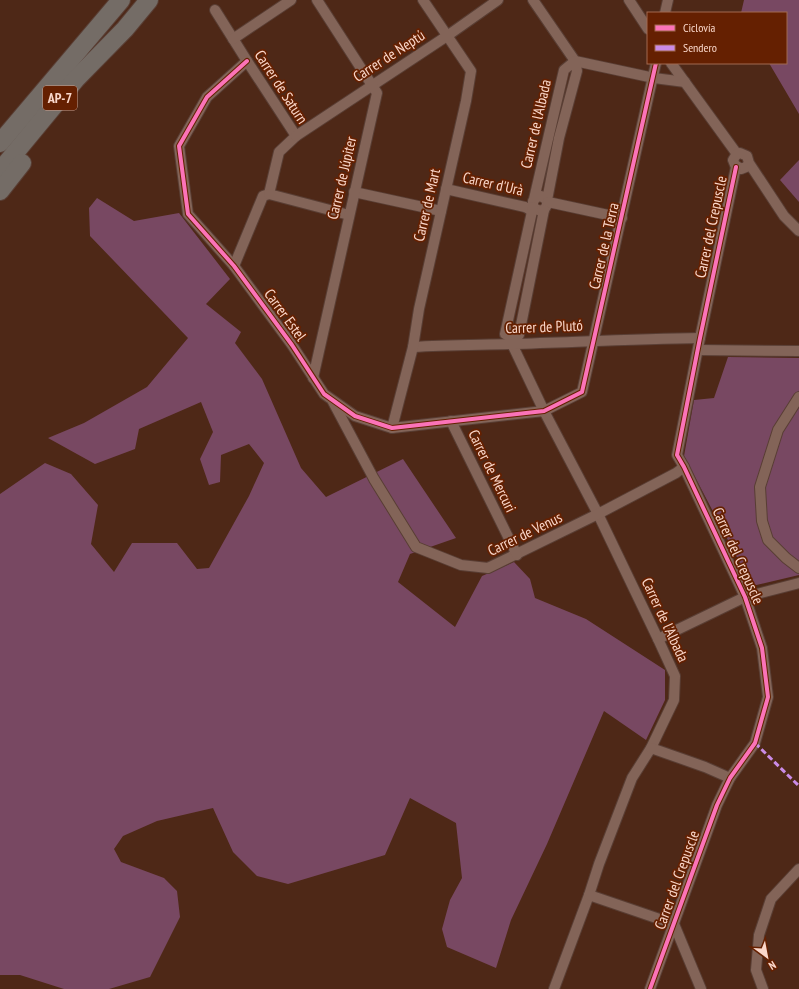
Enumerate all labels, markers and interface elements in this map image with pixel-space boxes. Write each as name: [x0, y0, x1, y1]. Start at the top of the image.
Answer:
legend: [647, 12, 787, 64]
text: Ciclovía: [683, 20, 715, 35]
street label: Carrer de Neptú: [349, 25, 428, 86]
text: Sendero: [683, 40, 717, 55]
street label: Carrer de Saturn: [251, 46, 312, 127]
street label: Carrer de l'Albada: [516, 78, 555, 170]
road number: AP-7: [43, 86, 77, 110]
street label: Carrer de Júpiter: [323, 134, 360, 221]
street label: Carrer de Mart: [409, 167, 444, 243]
street label: Carrer d'Urà: [461, 167, 525, 200]
street label: Carrer del Crepuscle: [690, 174, 731, 280]
street label: Carrer de la Terra: [584, 201, 623, 291]
street label: Carrer Estel: [260, 285, 311, 345]
street label: Carrer de Plutó: [505, 316, 583, 337]
street label: Carrer de Mercuri: [464, 426, 521, 515]
street label: Carrer del Crepuscle: [709, 504, 768, 607]
street label: Carrer de Venus: [484, 507, 565, 560]
street label: Carrer de l'Albada: [638, 575, 693, 665]
street label: Carrer del Crepuscle: [650, 828, 703, 932]
north arrow: [747, 937, 787, 977]
text: N: [766, 958, 779, 973]

